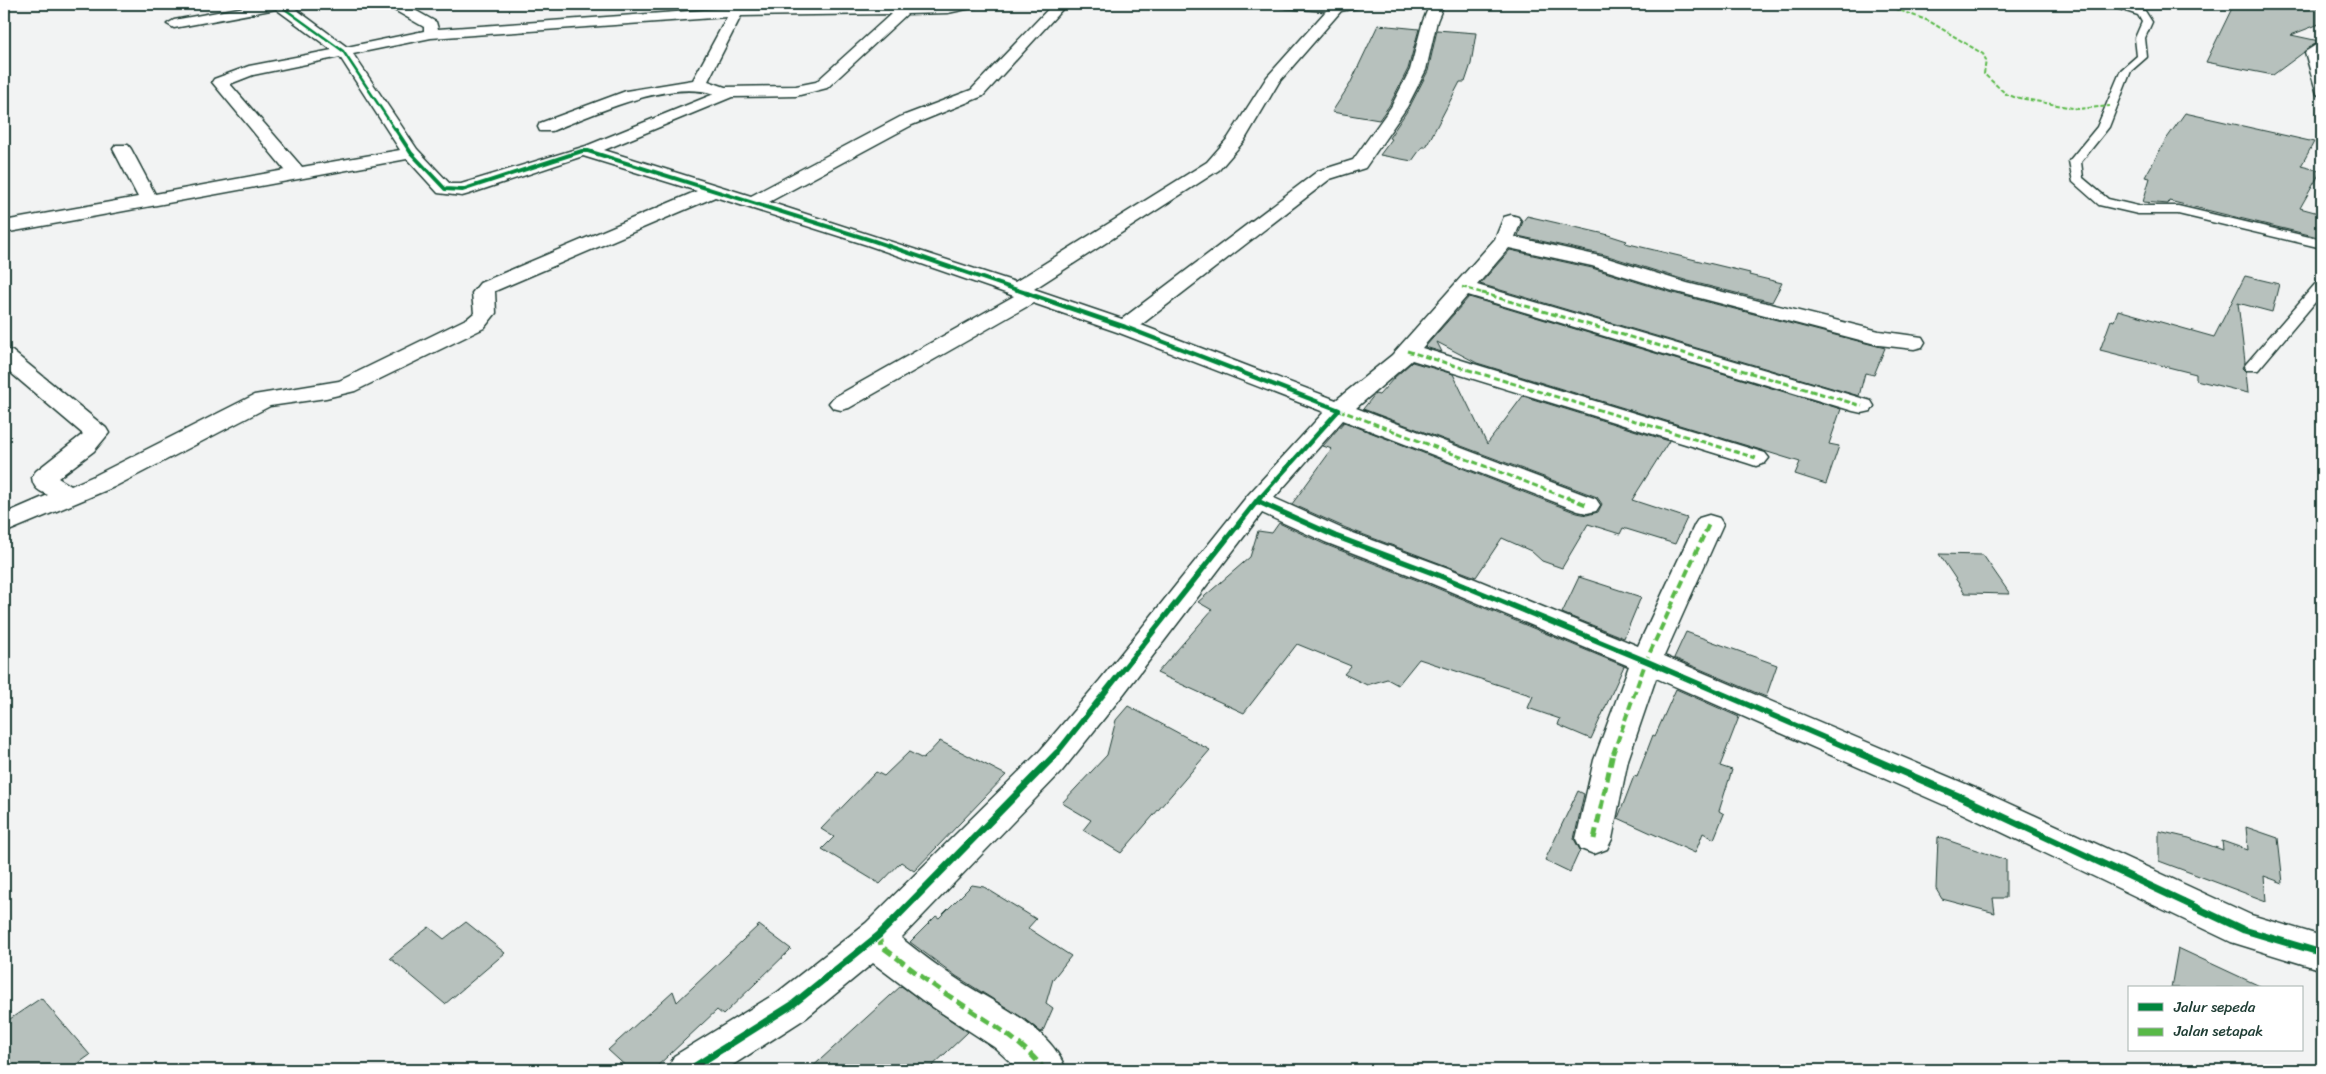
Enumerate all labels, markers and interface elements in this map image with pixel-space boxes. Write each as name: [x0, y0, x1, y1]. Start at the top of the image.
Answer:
legend: [2128, 986, 2304, 1052]
text: Jalur sepeda: [2173, 994, 2256, 1020]
text: Jalan setapak: [2173, 1018, 2263, 1044]

